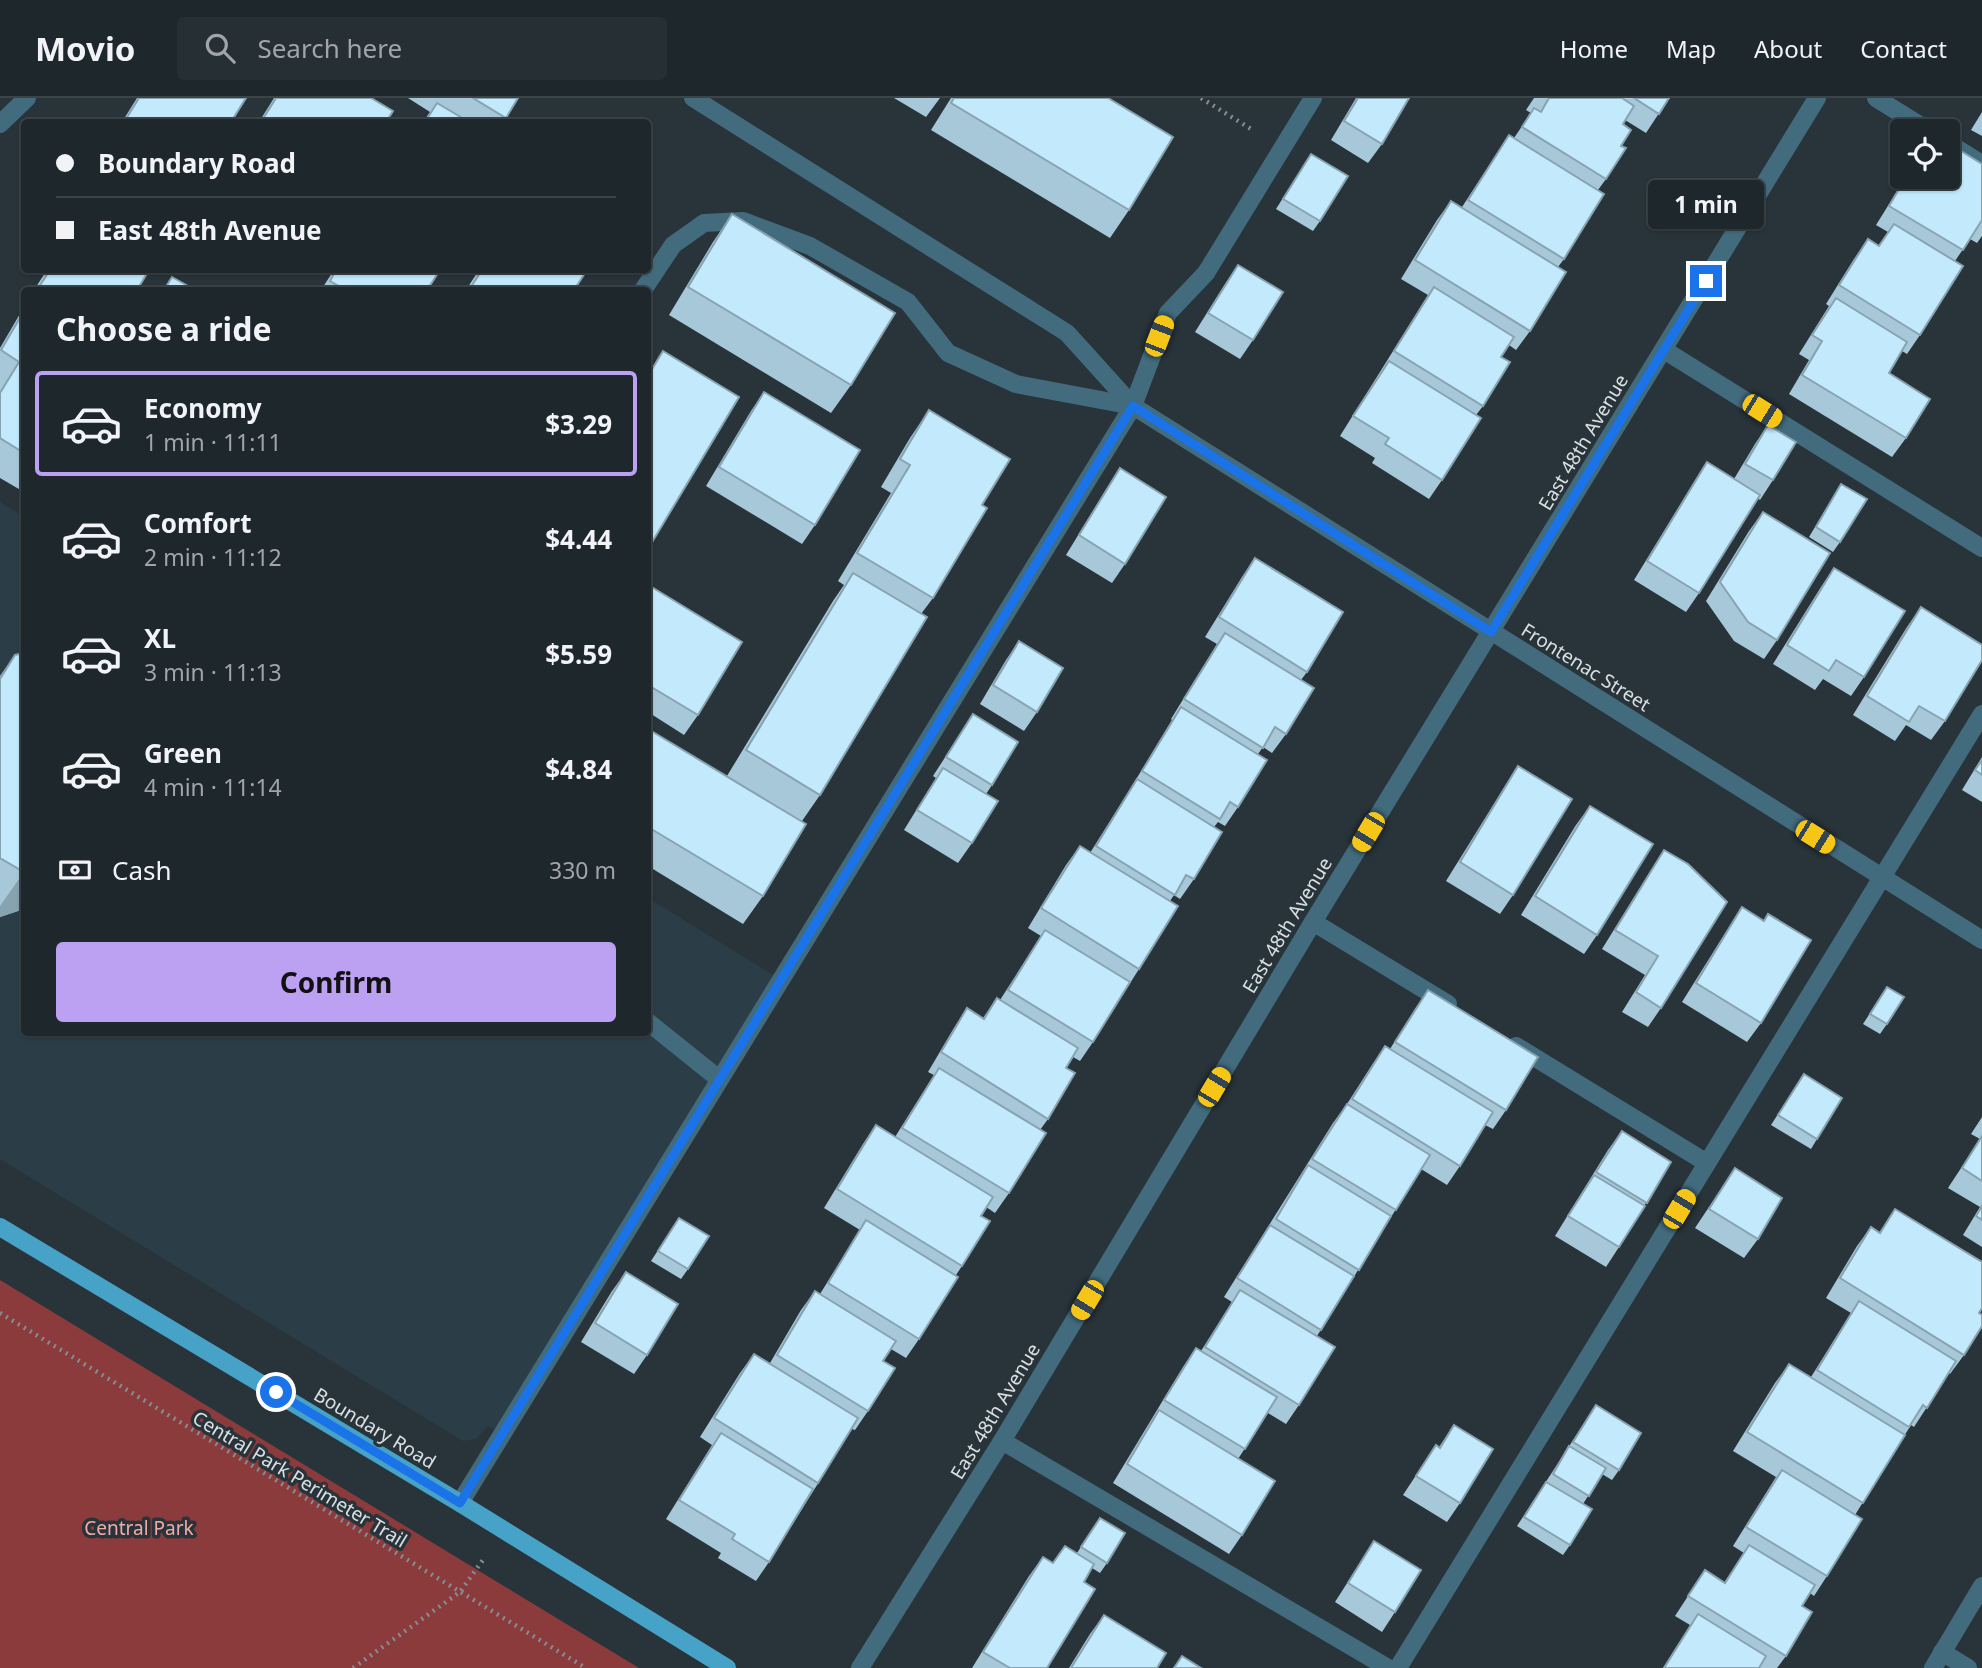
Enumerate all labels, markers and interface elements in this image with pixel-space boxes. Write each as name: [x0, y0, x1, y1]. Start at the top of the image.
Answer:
search box: [177, 17, 667, 80]
text: Movio: [35, 26, 135, 71]
icon: search: [201, 29, 239, 67]
text: Search here: [257, 30, 402, 66]
text: Home: [1560, 32, 1628, 65]
text: Map: [1666, 32, 1716, 65]
text: About: [1754, 32, 1822, 65]
text: Contact: [1860, 32, 1947, 65]
map controls: [1890, 119, 1960, 189]
button: locate: [1890, 119, 1960, 189]
text: Boundary Road: [98, 145, 296, 181]
callout: 1 min: [1648, 180, 1764, 228]
text: 1 min: [1674, 188, 1738, 220]
text: East 48th Avenue: [98, 212, 322, 248]
route end: [1690, 265, 1722, 297]
text: Choose a ride: [56, 307, 272, 350]
car: [1142, 313, 1177, 359]
street label: East 48th Avenue: [1532, 369, 1634, 515]
text: Economy: [144, 390, 262, 426]
car: [1739, 391, 1786, 431]
icon: car: [60, 392, 123, 455]
text: $3.29: [545, 406, 612, 442]
text: 1 min · 11:11: [144, 426, 282, 458]
text: Comfort: [144, 505, 252, 541]
icon: car: [60, 507, 123, 570]
text: $4.44: [545, 521, 612, 557]
text: 2 min · 11:12: [144, 541, 282, 573]
street label: Frontenac Street: [1517, 617, 1656, 717]
text: XL: [144, 620, 176, 656]
icon: car: [60, 622, 123, 685]
text: $5.59: [545, 636, 612, 672]
text: 3 min · 11:13: [144, 656, 282, 688]
text: Green: [144, 735, 222, 771]
icon: car: [60, 737, 123, 800]
text: $4.84: [545, 751, 612, 787]
text: 4 min · 11:14: [144, 771, 282, 803]
car: [1349, 809, 1388, 855]
car: [1792, 817, 1839, 857]
icon: cash: [56, 851, 94, 889]
text: Cash: [112, 852, 172, 888]
street label: East 48th Avenue: [1236, 852, 1338, 998]
text: 330 m: [549, 854, 616, 886]
button: Confirm: [56, 942, 616, 1022]
car: [1195, 1064, 1234, 1110]
car: [1660, 1186, 1699, 1232]
car: [1068, 1277, 1107, 1323]
street label: East 48th Avenue: [944, 1338, 1046, 1484]
route start: [260, 1376, 292, 1408]
street label: Boundary Road: [309, 1381, 441, 1475]
street label: Central Park Perimeter Trail: [188, 1405, 412, 1553]
park label: Central Park: [84, 1515, 194, 1541]

